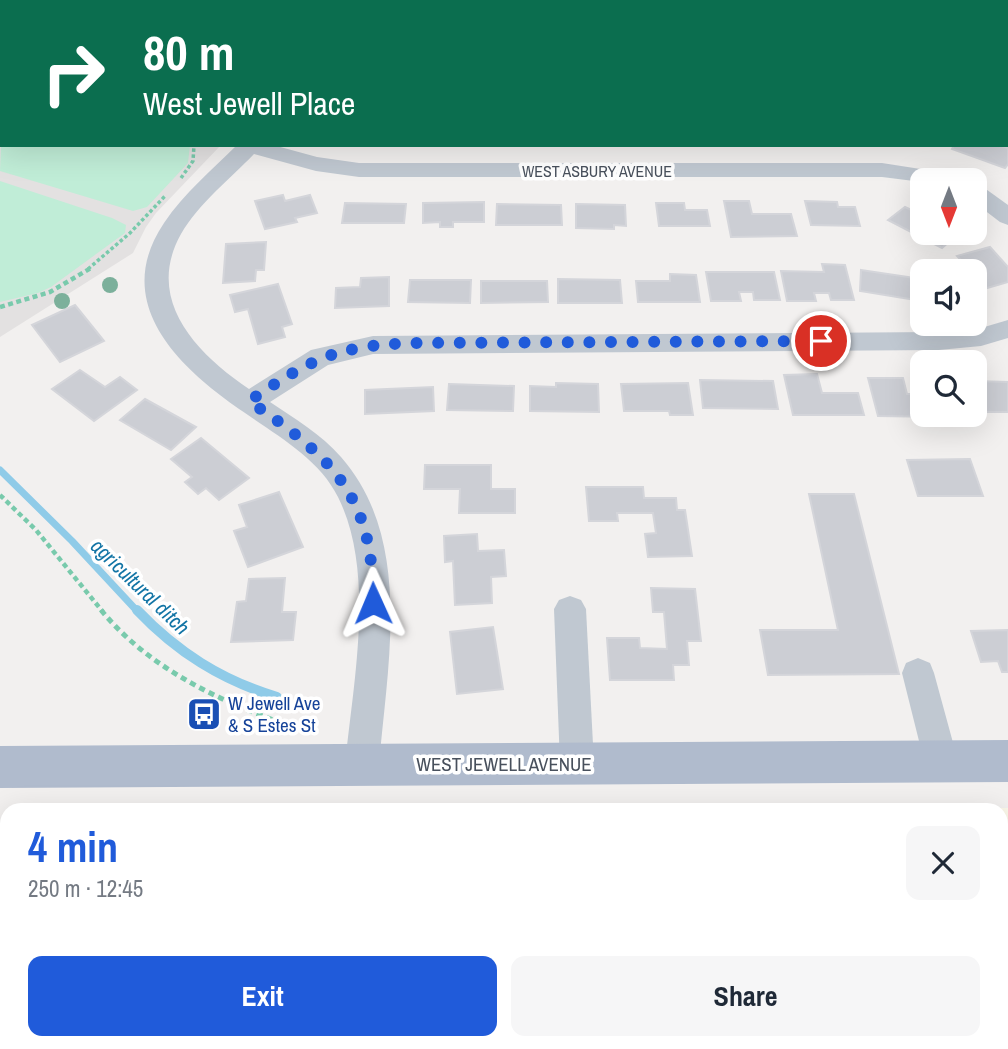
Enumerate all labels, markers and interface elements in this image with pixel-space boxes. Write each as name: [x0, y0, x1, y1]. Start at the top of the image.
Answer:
text: 80 m: [143, 19, 235, 85]
icon: right: [28, 28, 119, 119]
text: West Jewell Place: [143, 82, 355, 125]
street label: WEST ASBURY AVENUE: [522, 160, 672, 182]
north arrow: [910, 168, 987, 245]
map controls: [910, 168, 987, 427]
button: sound: [910, 259, 987, 336]
pin: [791, 311, 851, 371]
icon: arrive: [802, 322, 840, 360]
button: search: [910, 350, 987, 427]
water label: agricultural ditch: [84, 532, 196, 641]
position arrow: [336, 566, 410, 640]
place label: W Jewell Ave & S Estes St: [228, 690, 320, 738]
bus stop icon: W Jewell Ave & S Estes St: [185, 695, 223, 733]
street label: WEST JEWELL AVENUE: [416, 751, 592, 777]
text: 4 min: [28, 819, 118, 875]
button: close: [906, 826, 980, 900]
text: 250 m · 12:45: [28, 873, 143, 904]
button: Exit: [28, 956, 497, 1036]
button: Share: [511, 956, 980, 1036]

